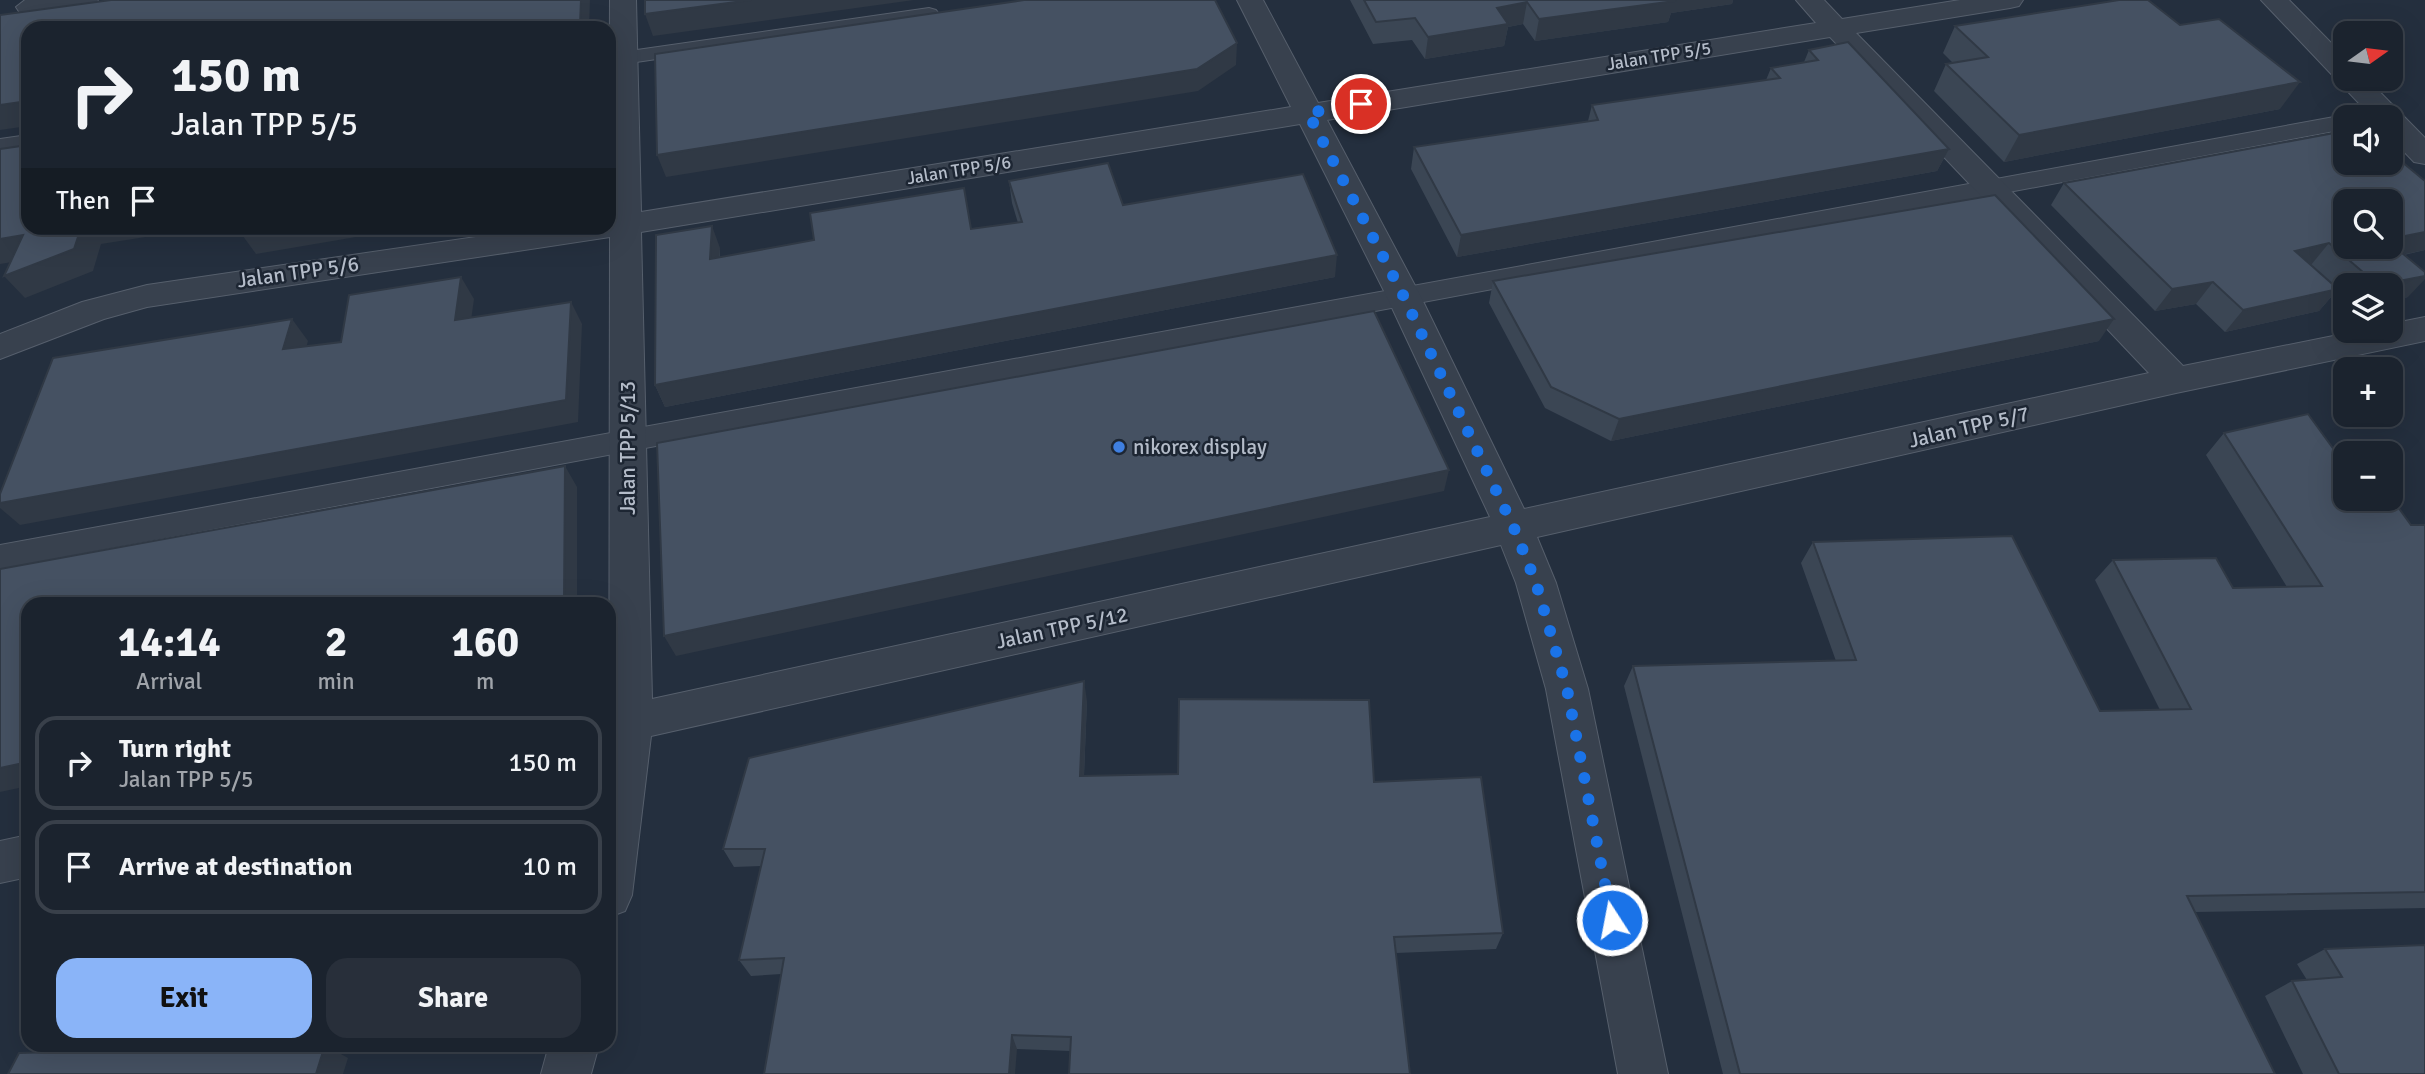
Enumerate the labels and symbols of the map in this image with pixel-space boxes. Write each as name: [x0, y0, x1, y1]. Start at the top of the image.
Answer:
north arrow: [2333, 21, 2403, 91]
street label: Jalan TPP 5/5: [1605, 37, 1713, 75]
pin: [1331, 74, 1391, 134]
street label: Jalan TPP 5/6: [905, 151, 1013, 189]
street label: Jalan TPP 5/6: [235, 251, 361, 293]
street label: Jalan TPP 5/13: [615, 381, 641, 515]
street label: Jalan TPP 5/7: [1906, 401, 2032, 453]
place label: nikorex display: [1133, 434, 1267, 460]
marker: nikorex display: [1111, 439, 1127, 455]
street label: Jalan TPP 5/12: [994, 601, 1130, 655]
position arrow: [1575, 883, 1649, 957]

